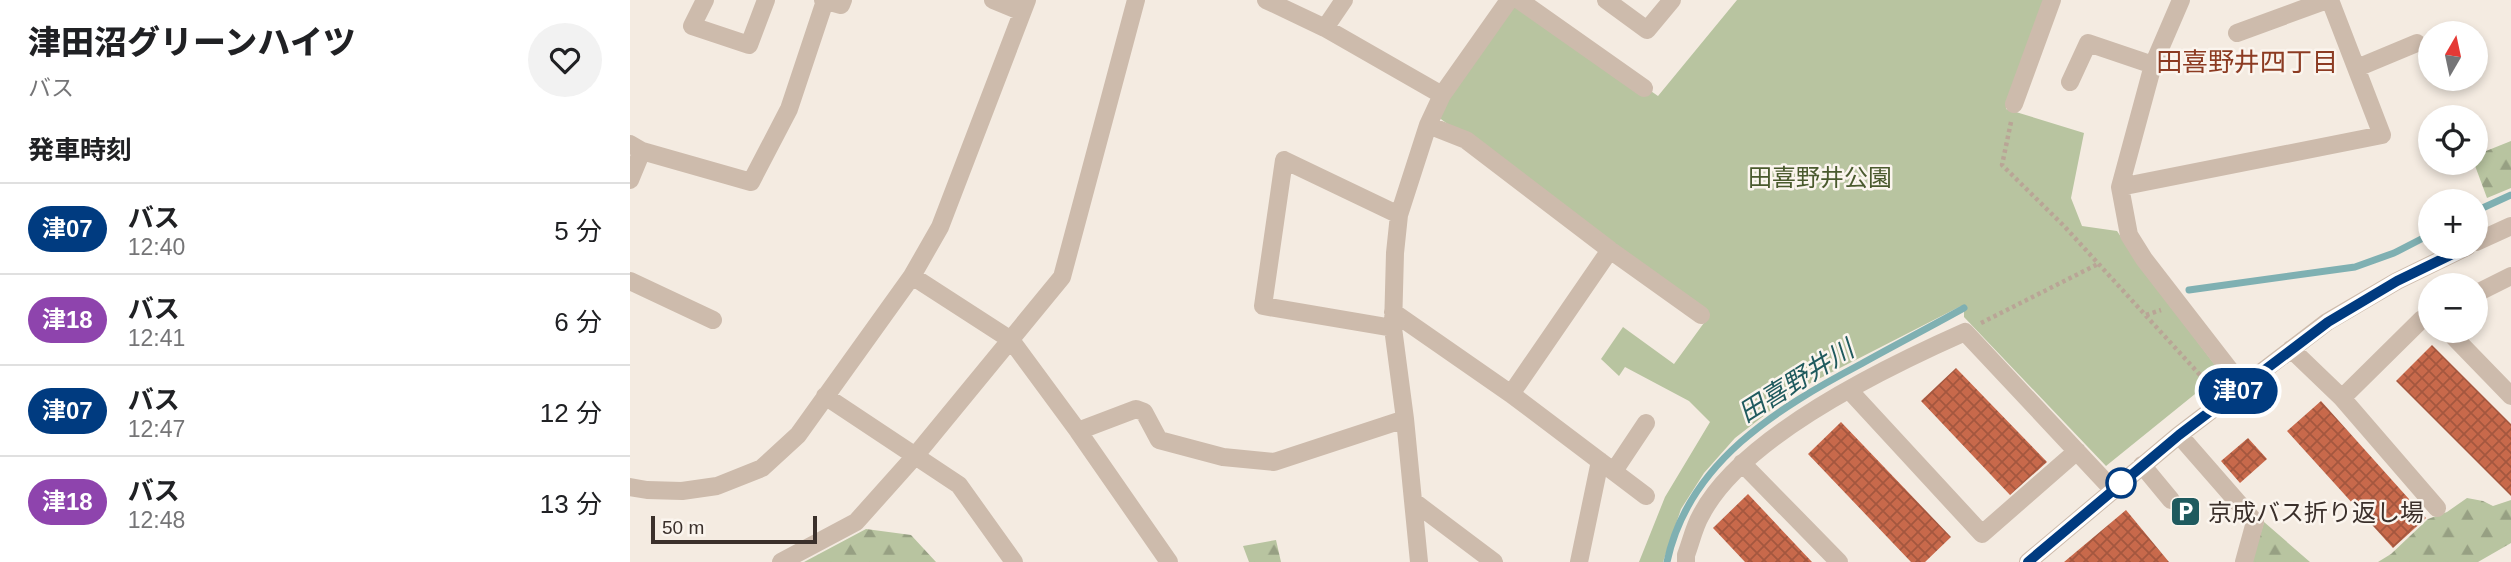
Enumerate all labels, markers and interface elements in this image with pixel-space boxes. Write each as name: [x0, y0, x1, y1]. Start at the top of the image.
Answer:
north arrow: [2418, 21, 2488, 91]
map controls: [2418, 21, 2488, 343]
button: heart: [528, 23, 602, 97]
text: 津田沼グリーンハイツ: [28, 24, 356, 61]
district label: 田喜野井四丁目: [2156, 47, 2338, 77]
text: バス: [28, 75, 74, 101]
button: locate: [2418, 105, 2488, 175]
text: 発車時刻: [28, 135, 132, 165]
park label: 田喜野井公園: [1748, 164, 1892, 191]
button: +: [2418, 189, 2488, 259]
text: バス: [128, 203, 180, 233]
text: 津07: [42, 215, 93, 242]
text: 5 分: [554, 216, 602, 246]
text: 12:40: [128, 234, 185, 260]
button: −: [2418, 273, 2488, 343]
text: バス: [128, 294, 180, 324]
text: 津18: [42, 306, 93, 333]
text: 6 分: [554, 307, 602, 337]
text: 12:41: [128, 325, 185, 351]
water label: 田喜野井川: [1733, 332, 1862, 428]
line badge: 津07: [2198, 368, 2278, 414]
text: 津07: [2213, 377, 2263, 404]
text: バス: [128, 385, 180, 415]
text: 津07: [42, 397, 93, 424]
text: 12 分: [540, 398, 602, 428]
text: 12:47: [128, 416, 185, 442]
unlabelled marker: [2106, 468, 2136, 498]
text: バス: [128, 476, 180, 506]
text: 津18: [42, 488, 93, 515]
text: 13 分: [540, 489, 602, 519]
parking icon: 京成バス折り返し場: [2168, 495, 2202, 529]
place label: 京成バス折り返し場: [2208, 499, 2424, 526]
text: 12:48: [128, 507, 185, 533]
scale bar: [651, 513, 817, 545]
text: 50 m: [662, 517, 704, 538]

